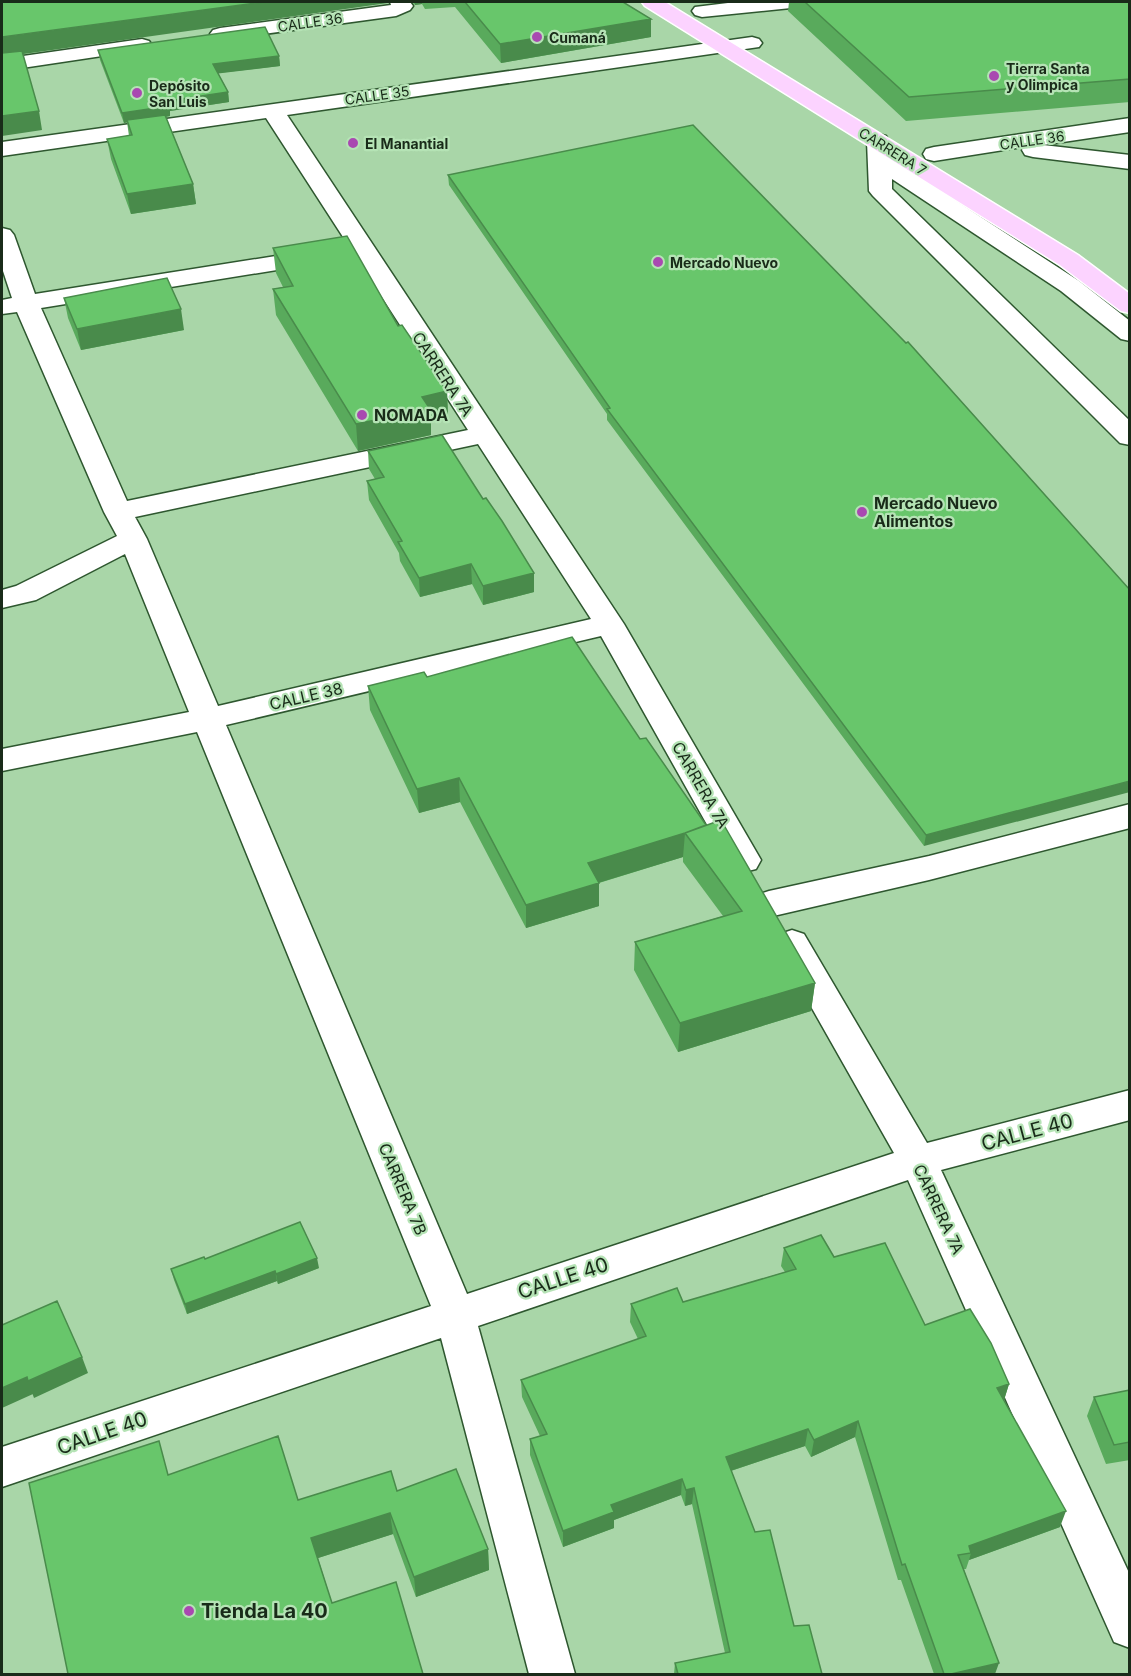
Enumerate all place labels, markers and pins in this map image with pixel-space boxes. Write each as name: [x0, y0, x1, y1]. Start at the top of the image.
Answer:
place label: Cumaná: [549, 29, 606, 46]
marker: Cumaná: [530, 30, 544, 44]
place label: Tierra Santa y Olimpica: [1006, 60, 1090, 93]
marker: Tierra Santa y Olimpica: [987, 69, 1001, 83]
place label: Depósito San Luis: [149, 77, 210, 110]
marker: Depósito San Luis: [130, 86, 144, 100]
place label: El Manantial: [365, 135, 448, 152]
marker: El Manantial: [346, 136, 360, 150]
place label: Mercado Nuevo: [670, 254, 779, 271]
marker: Mercado Nuevo: [651, 255, 665, 269]
place label: NOMADA: [374, 405, 448, 425]
marker: NOMADA: [355, 408, 369, 422]
place label: Mercado Nuevo Alimentos: [874, 493, 998, 531]
marker: Mercado Nuevo Alimentos: [855, 505, 869, 519]
place label: Tienda La 40: [201, 1599, 328, 1623]
marker: Tienda La 40: [182, 1604, 196, 1618]

